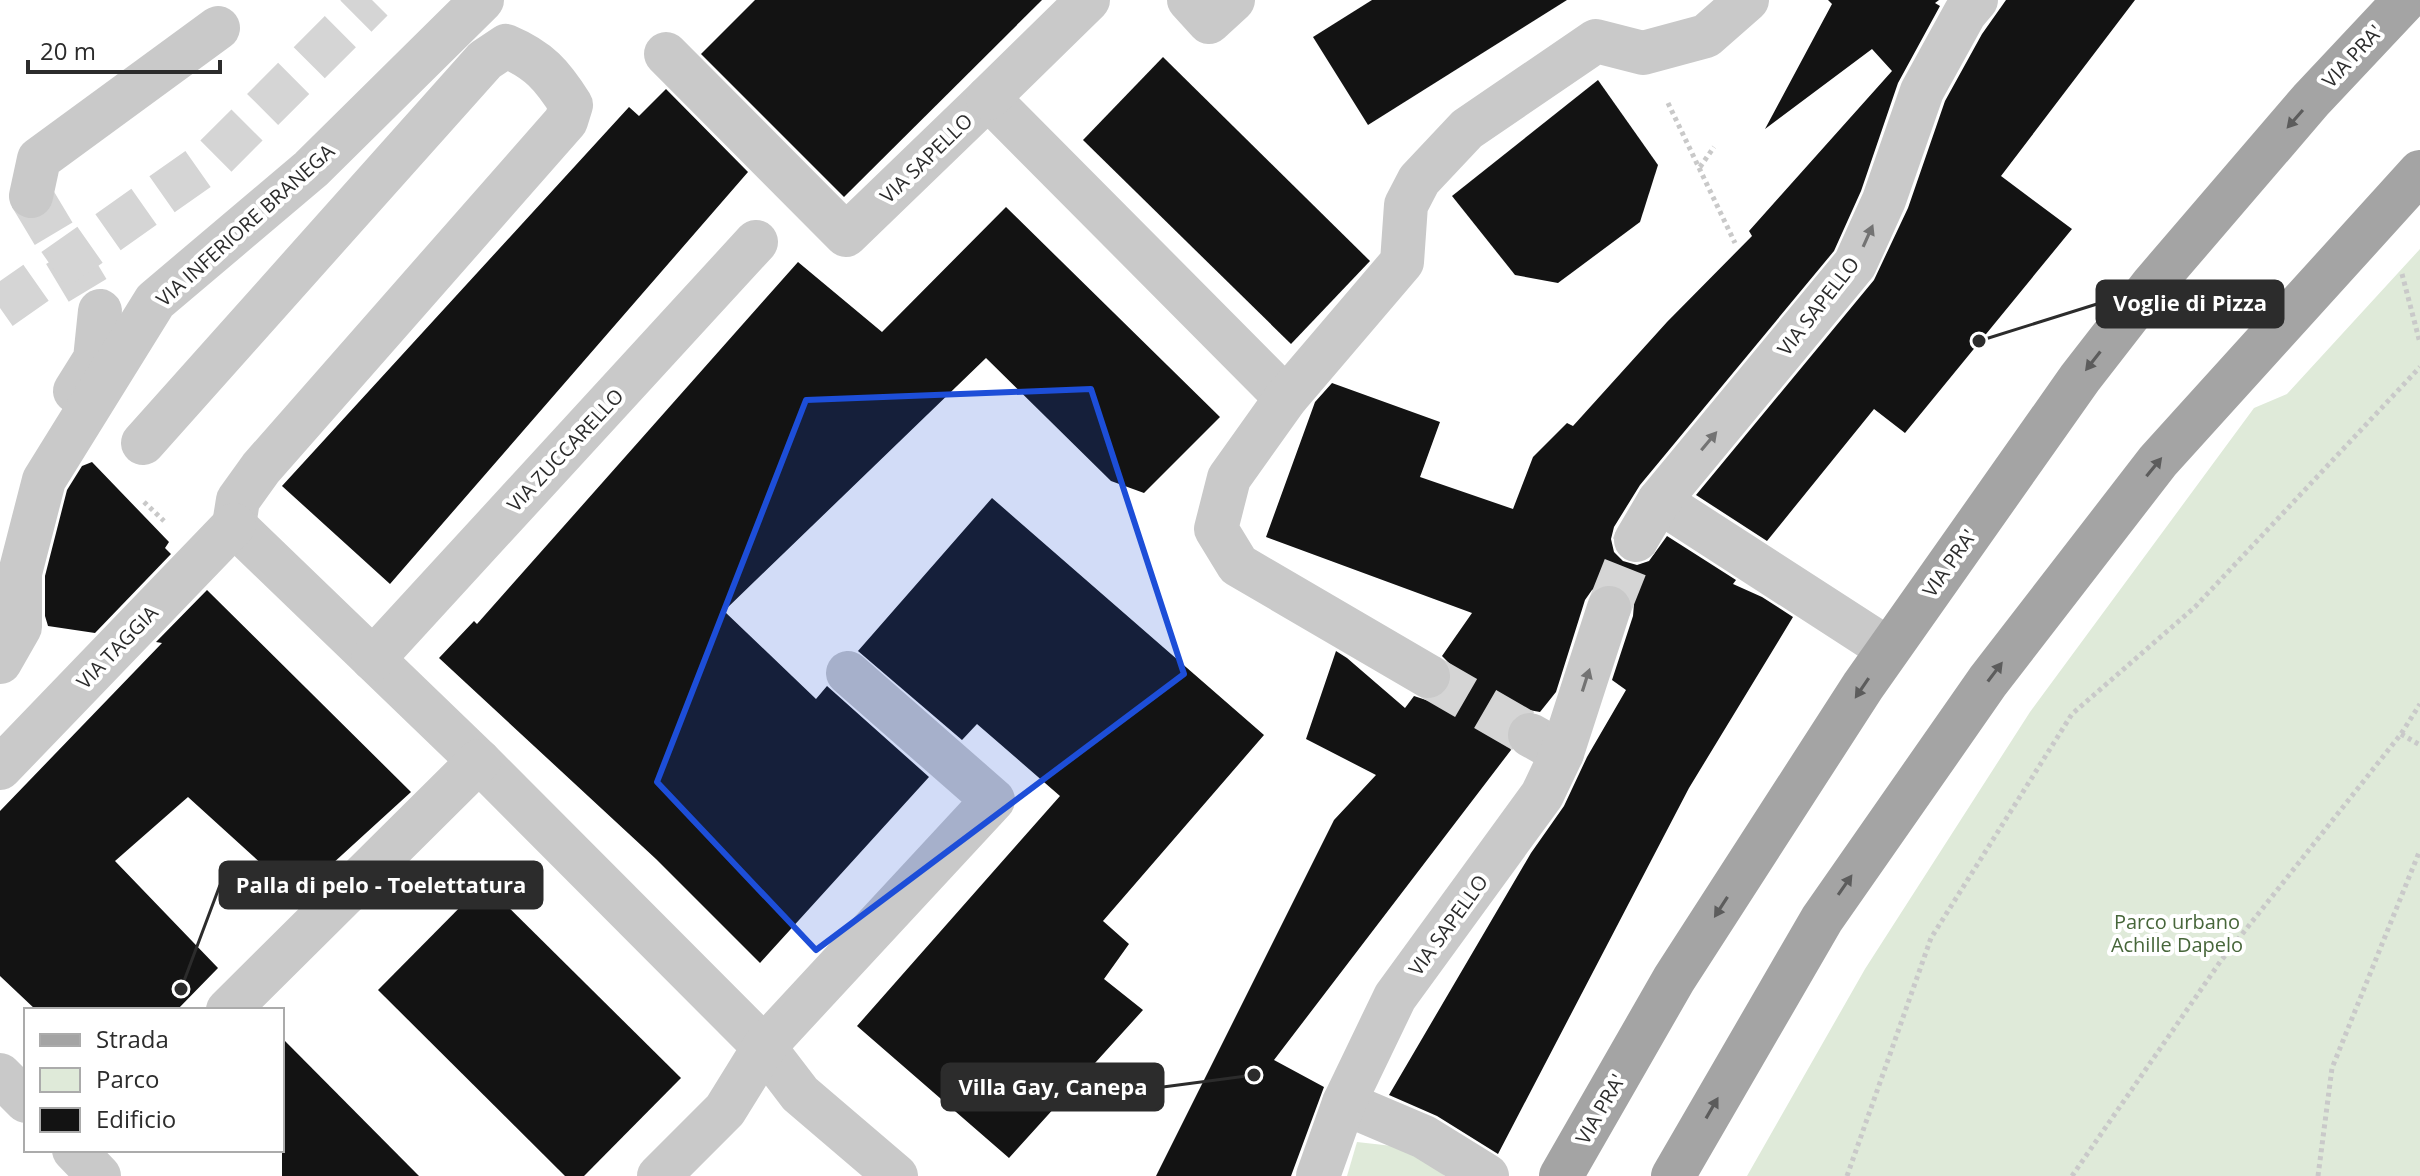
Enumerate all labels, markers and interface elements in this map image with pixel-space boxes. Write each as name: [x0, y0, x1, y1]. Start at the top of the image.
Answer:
street label: VIA PRA': [2316, 19, 2388, 93]
scale bar: [28, 24, 220, 74]
text: 20 m: [40, 34, 96, 67]
street label: VIA SAPELLO: [874, 107, 978, 209]
one-way arrow: [2287, 108, 2304, 128]
street label: VIA INFERIORE BRANEGA: [150, 138, 340, 312]
one-way arrow: [1861, 225, 1874, 248]
street label: VIA SAPELLO: [1771, 251, 1865, 361]
callout: Voglie di Pizza: [2097, 281, 2283, 327]
text: Voglie di Pizza: [2113, 287, 2267, 317]
one-way arrow: [2085, 351, 2101, 371]
street label: VIA ZUCCARELLO: [501, 383, 629, 517]
one-way arrow: [1700, 431, 1717, 451]
one-way arrow: [2145, 457, 2161, 477]
street label: VIA PRA': [1916, 524, 1982, 602]
street label: VIA TAGGIA: [70, 599, 164, 695]
one-way arrow: [1986, 662, 2002, 683]
one-way arrow: [1580, 668, 1592, 692]
one-way arrow: [1855, 677, 1870, 699]
callout: Palla di pelo - Toelettatura: [220, 862, 542, 908]
text: Palla di pelo - Toelettatura: [236, 869, 526, 899]
street label: VIA SAPELLO: [1402, 869, 1494, 981]
one-way arrow: [1837, 875, 1852, 896]
one-way arrow: [1714, 896, 1729, 917]
park label: Parco urbano Achille Dapelo: [2111, 908, 2243, 958]
legend: [24, 1008, 284, 1152]
text: Strada: [96, 1022, 169, 1055]
text: Parco: [96, 1062, 160, 1095]
callout: Villa Gay, Canepa: [942, 1064, 1163, 1110]
street label: VIA PRA': [1569, 1069, 1631, 1149]
text: Villa Gay, Canepa: [958, 1071, 1148, 1101]
one-way arrow: [1705, 1097, 1719, 1120]
text: Edificio: [96, 1102, 176, 1135]

